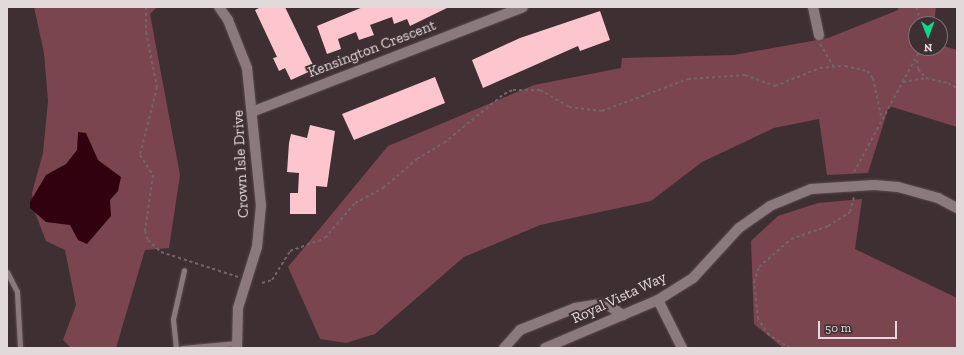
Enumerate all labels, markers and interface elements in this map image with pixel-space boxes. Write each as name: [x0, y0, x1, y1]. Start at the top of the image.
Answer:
street label: Kensington Crescent: [305, 16, 439, 82]
north arrow: [908, 16, 948, 56]
text: N: [924, 41, 933, 54]
street label: Crown Isle Drive: [229, 110, 253, 218]
street label: Royal Vista Way: [568, 268, 670, 328]
scale bar: [820, 313, 899, 339]
text: 50 m: [825, 321, 851, 335]

